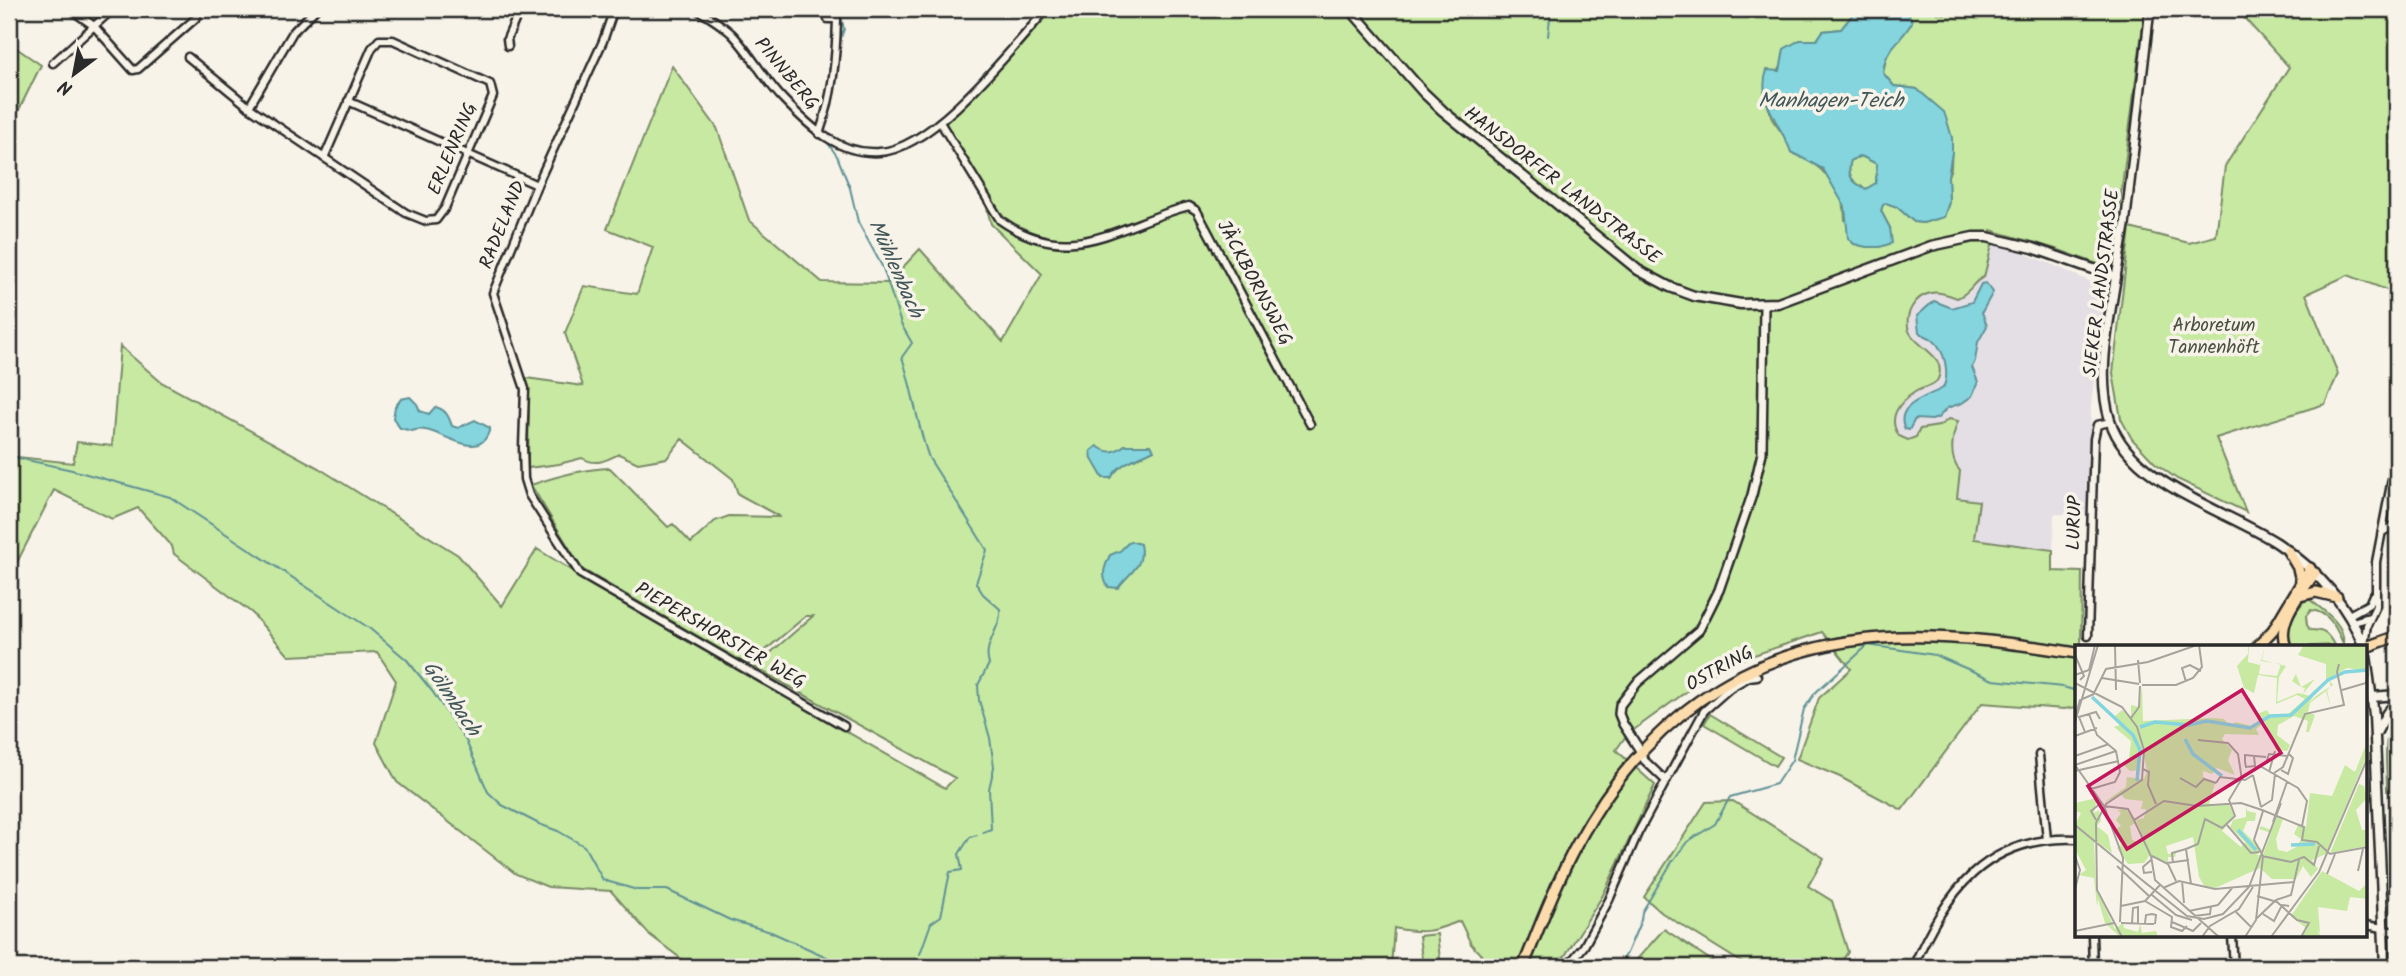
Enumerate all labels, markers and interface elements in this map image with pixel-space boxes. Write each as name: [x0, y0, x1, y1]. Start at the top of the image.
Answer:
street label: PINNBERG: [746, 31, 826, 117]
north arrow: [38, 38, 108, 108]
text: N: [53, 71, 79, 103]
water label: Manhagen-Teich: [1758, 85, 1905, 118]
street label: ERLENRING: [420, 98, 486, 200]
street label: HANSDORFER LANDSTRASSE: [1457, 99, 1668, 273]
street label: RADELAND: [472, 176, 534, 274]
street label: SIEKER LANDSTRASSE: [2076, 186, 2129, 379]
water label: Mühlenbach: [859, 214, 932, 325]
street label: JÄCKBORNSWEG: [1208, 215, 1300, 351]
park label: Arboretum Tannenhöft: [2168, 311, 2260, 363]
street label: LURUP: [2059, 495, 2091, 551]
street label: PIEPERSHORSTER WEG: [629, 575, 811, 697]
street label: OSTRING: [1681, 638, 1759, 700]
inset map: [2075, 645, 2368, 937]
water label: Gölmbach: [413, 654, 490, 745]

